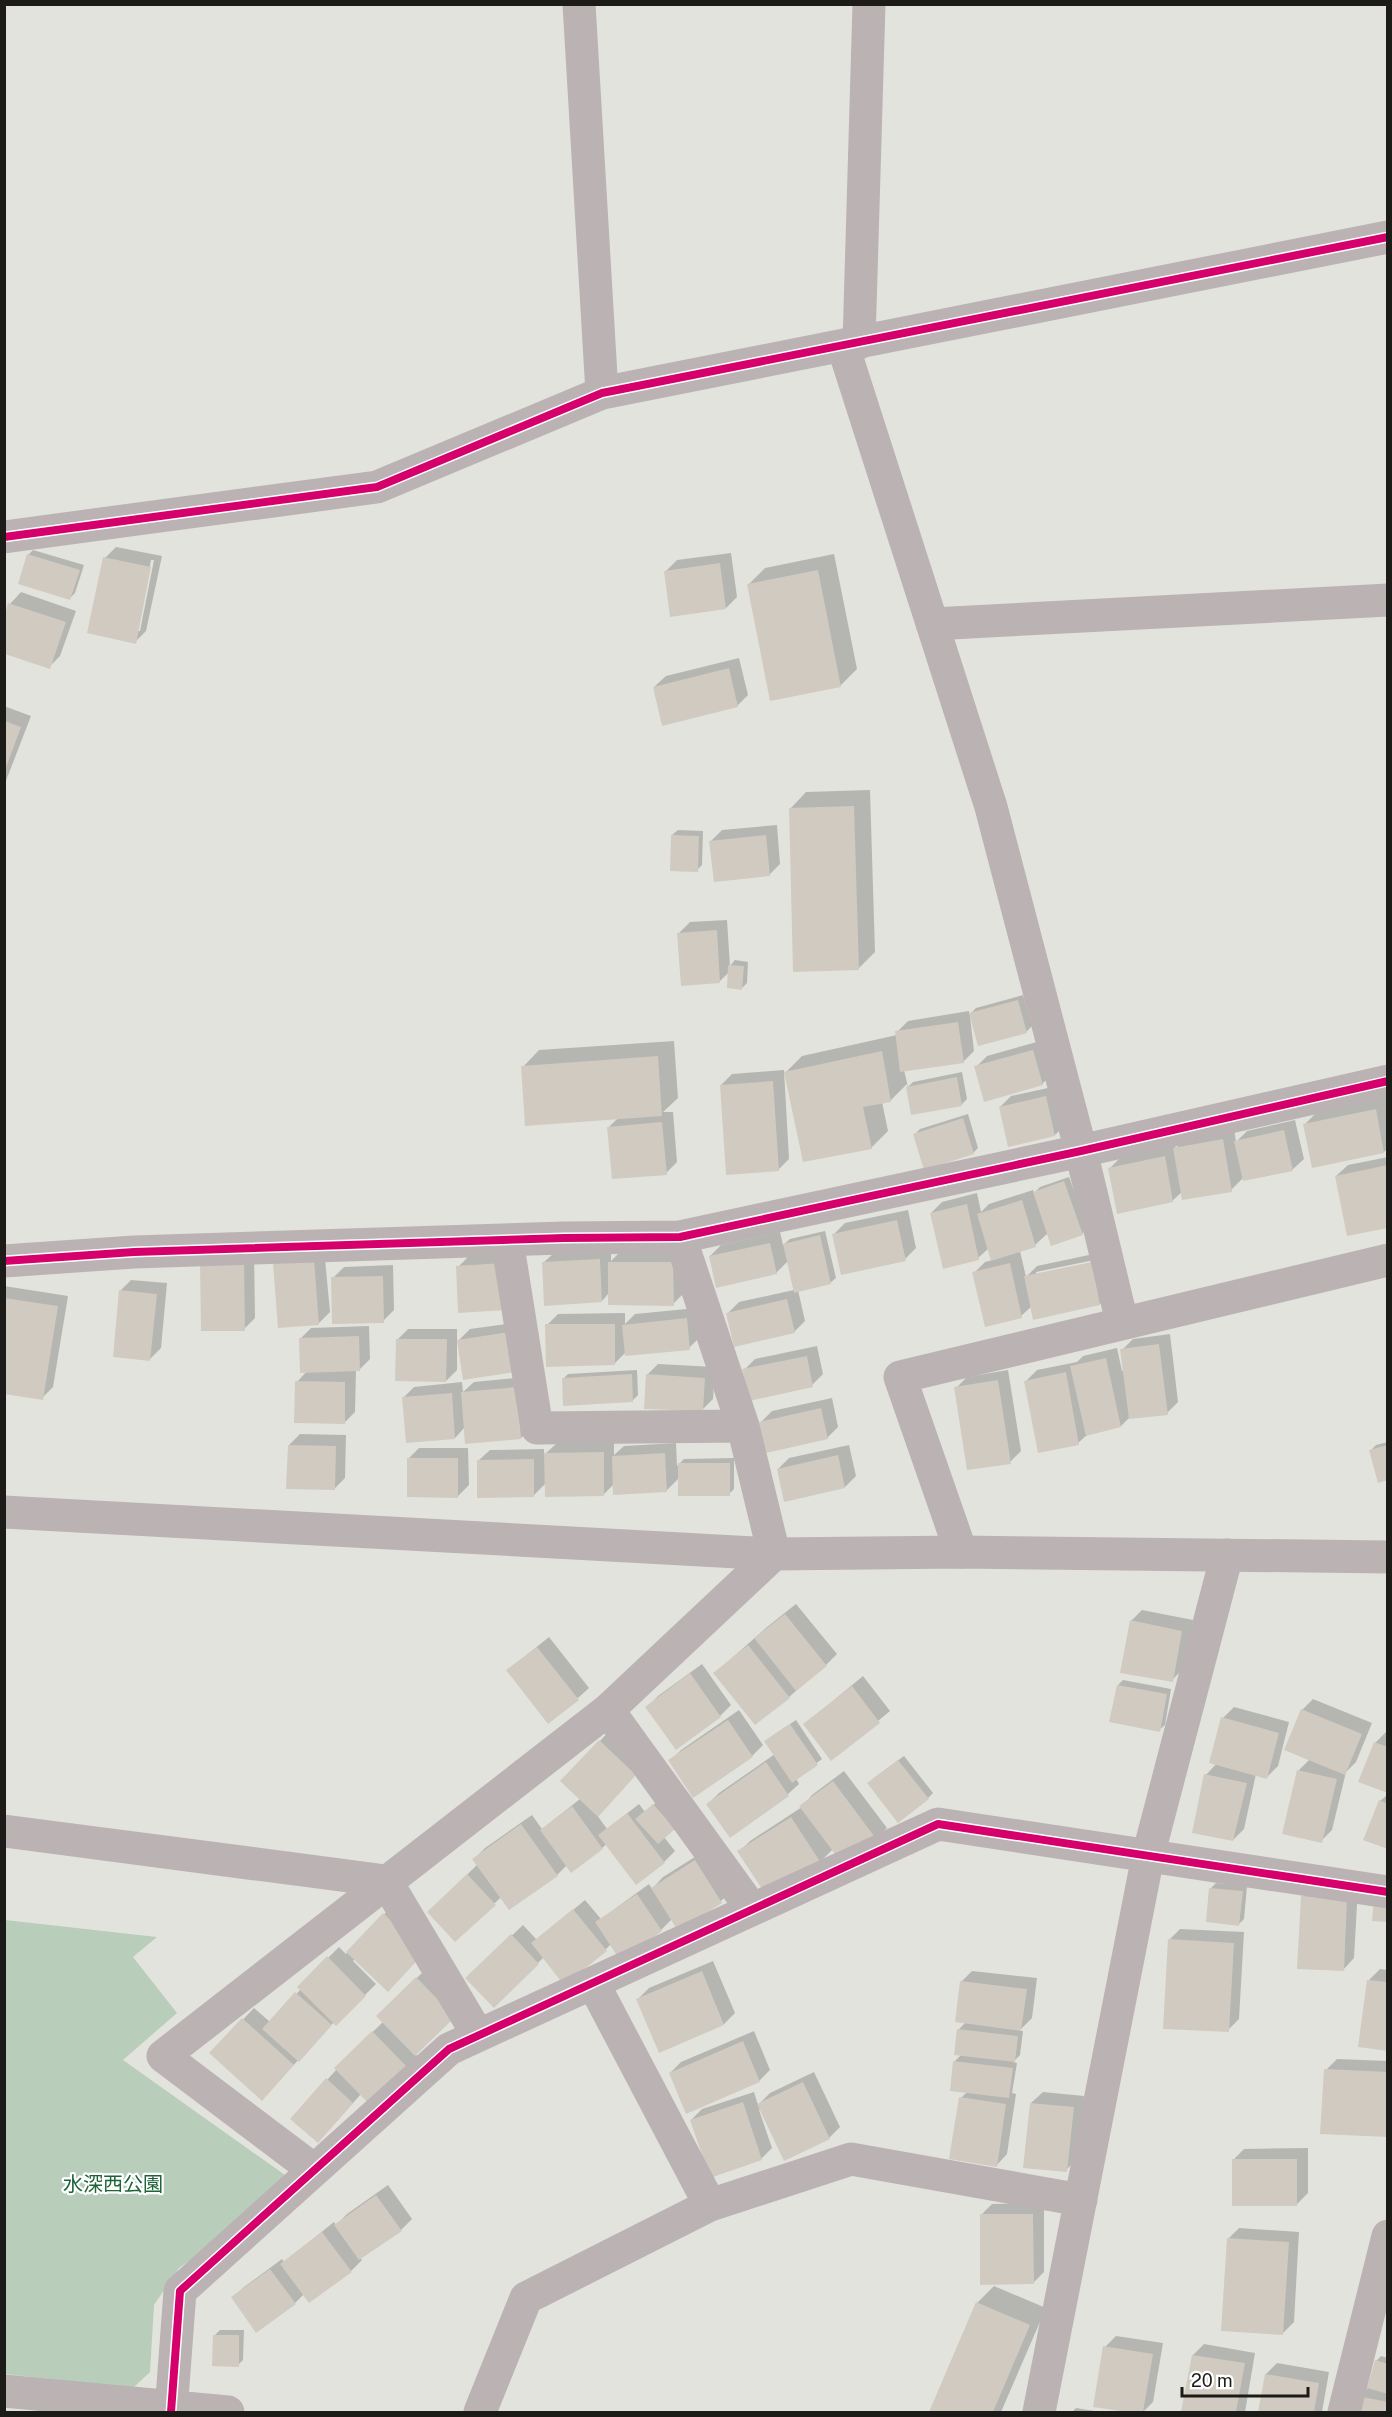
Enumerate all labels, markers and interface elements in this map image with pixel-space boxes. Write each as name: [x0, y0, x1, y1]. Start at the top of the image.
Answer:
park label: 水深西公園: [63, 2172, 163, 2196]
scale bar: [1182, 2360, 1308, 2398]
text: 20 m: [1191, 2370, 1233, 2391]

